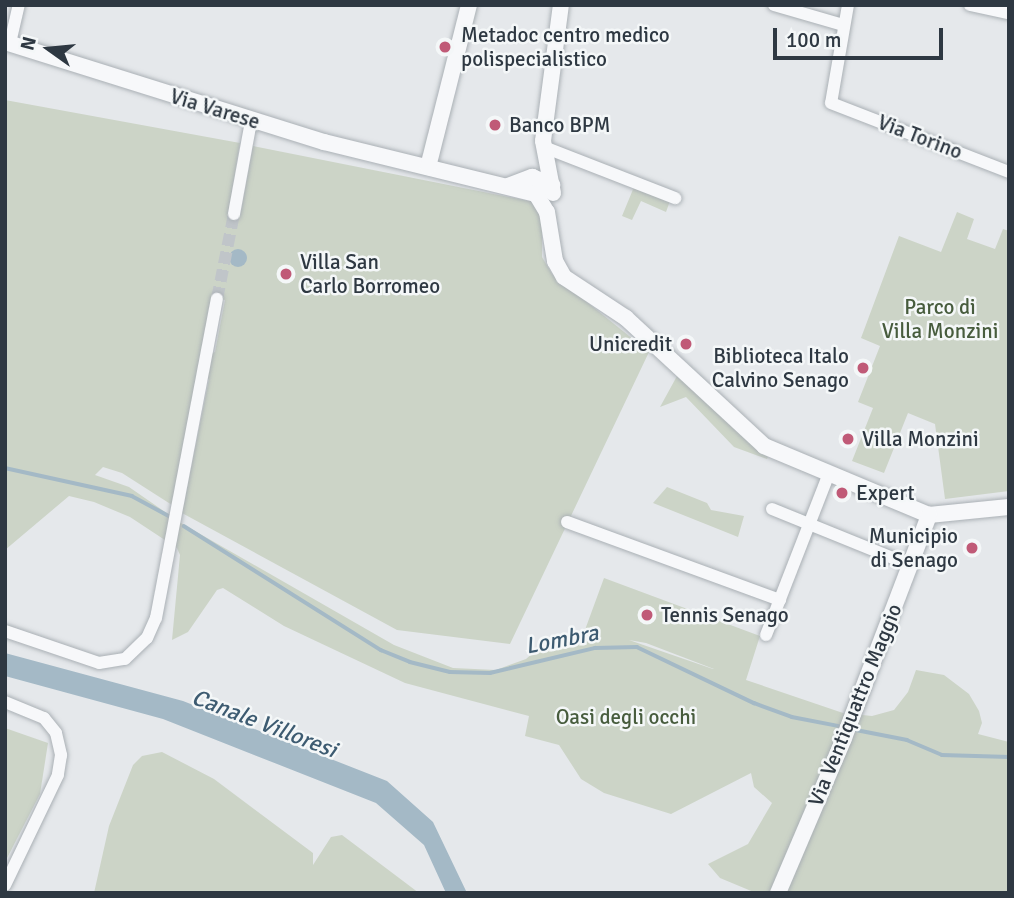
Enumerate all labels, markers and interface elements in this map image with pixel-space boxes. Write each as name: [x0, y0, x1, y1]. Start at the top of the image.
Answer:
north arrow: [14, 14, 84, 84]
scale bar: [776, 14, 946, 58]
place label: Metadoc centro medico polispecialistico: [461, 22, 670, 72]
text: 100 m: [786, 27, 841, 53]
text: N: [15, 34, 42, 53]
marker: Metadoc centro medico polispecialistico: [435, 37, 455, 57]
street label: Via Varese: [167, 83, 263, 135]
street label: Via Torino: [874, 109, 966, 165]
place label: Banco BPM: [509, 112, 610, 138]
marker: Banco BPM: [487, 117, 503, 133]
place label: Villa San Carlo Borromeo: [300, 249, 440, 299]
marker: Villa San Carlo Borromeo: [278, 266, 294, 282]
park label: Parco di Villa Monzini: [882, 294, 998, 344]
place label: Unicredit: [589, 331, 672, 357]
marker: Unicredit: [678, 336, 694, 352]
place label: Biblioteca Italo Calvino Senago: [712, 343, 849, 393]
marker: Biblioteca Italo Calvino Senago: [855, 360, 871, 376]
place label: Villa Monzini: [862, 426, 979, 452]
marker: Villa Monzini: [840, 431, 856, 447]
place label: Expert: [856, 480, 915, 506]
marker: Expert: [834, 485, 850, 501]
place label: Municipio di Senago: [869, 523, 958, 573]
marker: Municipio di Senago: [964, 540, 980, 556]
street label: Via Ventiquattro Maggio: [803, 600, 907, 810]
place label: Tennis Senago: [661, 602, 789, 628]
marker: Tennis Senago: [639, 607, 655, 623]
water label: Lombra: [523, 619, 601, 661]
water label: Canale Villoresi: [188, 684, 340, 764]
park label: Oasi degli occhi: [556, 704, 696, 730]

